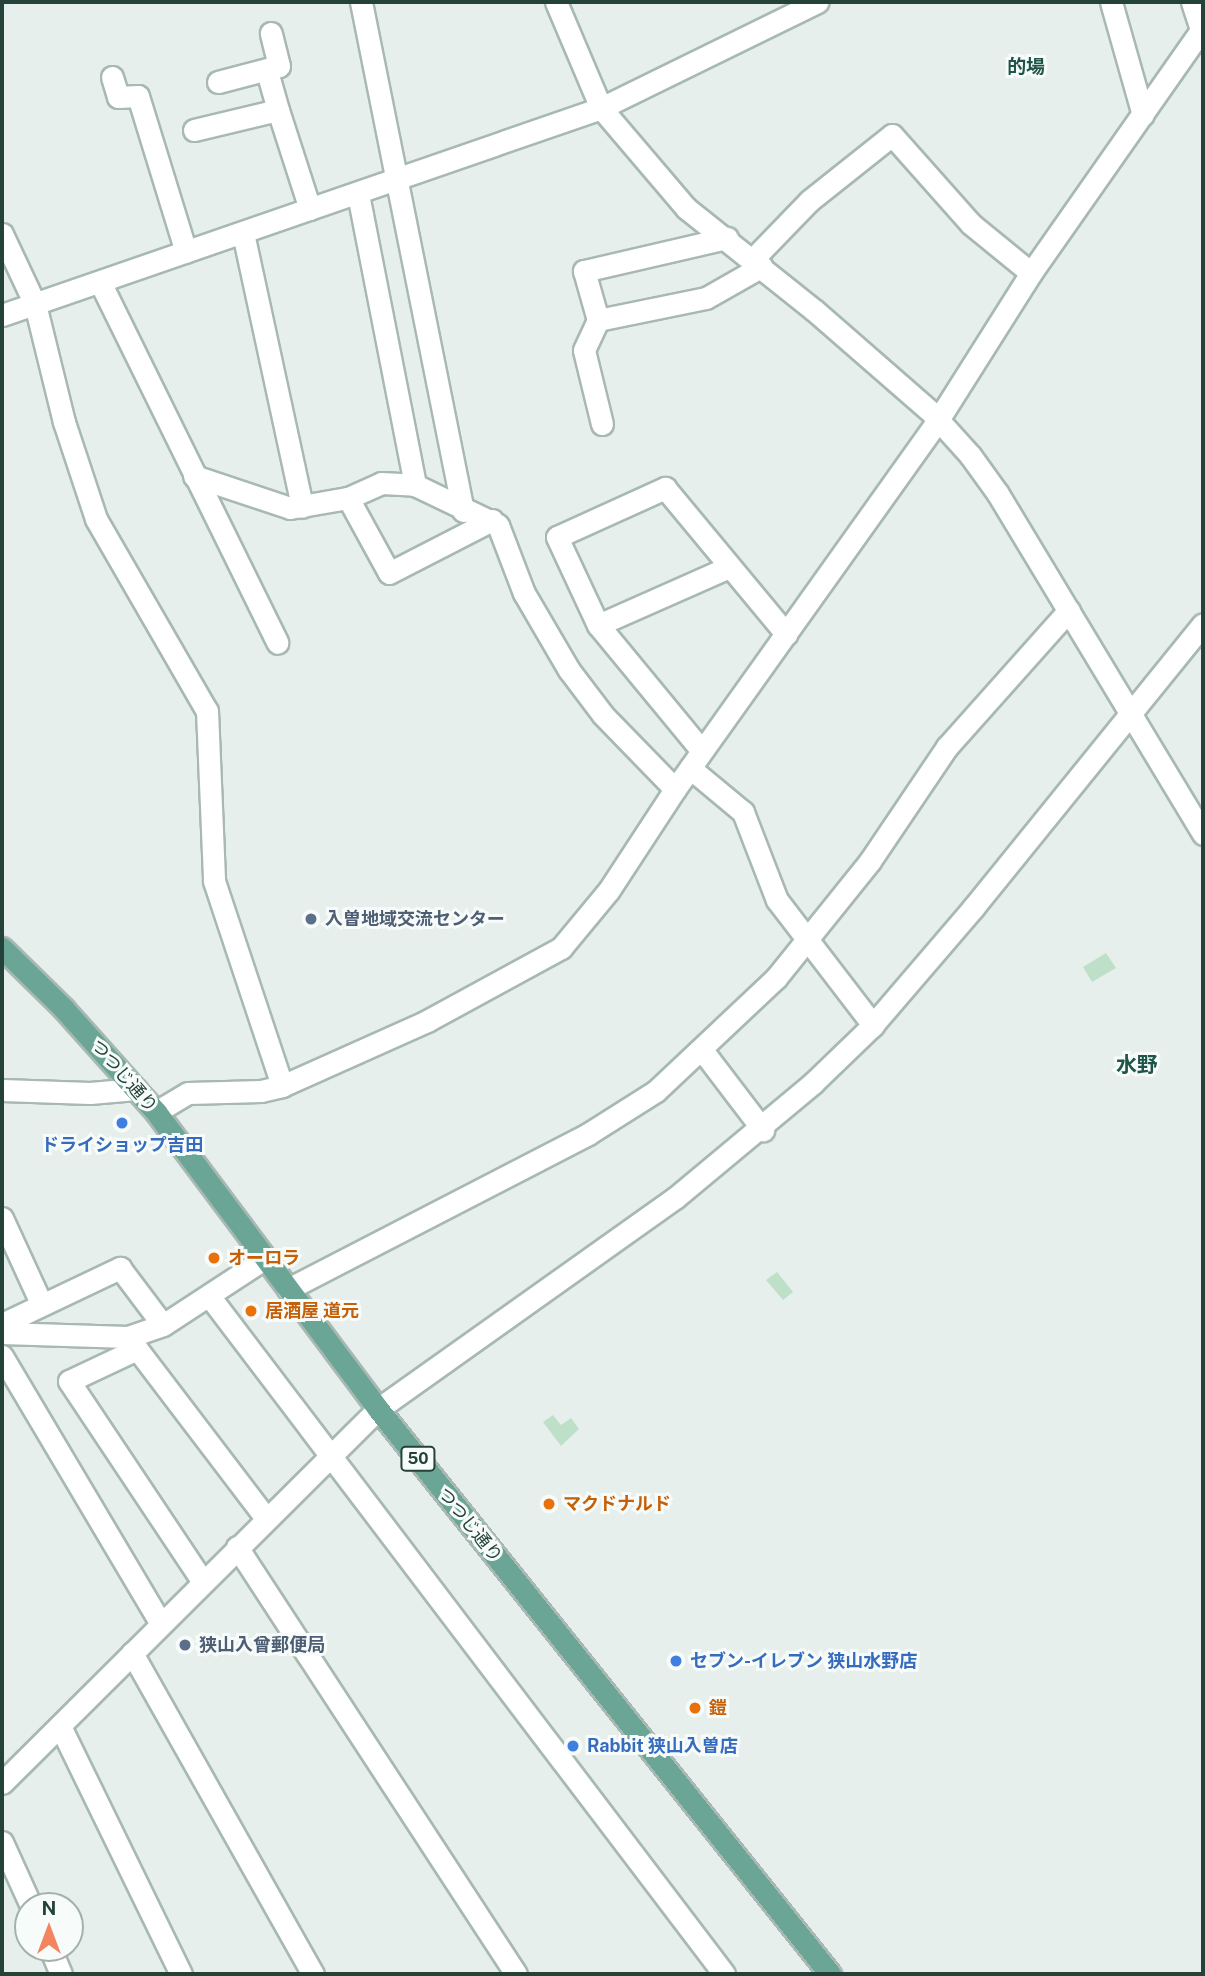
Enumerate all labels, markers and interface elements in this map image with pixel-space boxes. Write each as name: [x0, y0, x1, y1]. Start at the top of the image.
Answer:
district label: 的場: [1007, 56, 1045, 78]
place label: 入曽地域交流センター: [325, 908, 505, 930]
marker: 入曽地域交流センター: [303, 911, 319, 927]
street label: つつじ通り: [86, 1035, 162, 1117]
district label: 水野: [1116, 1052, 1158, 1078]
marker: ドライショップ吉田: [114, 1115, 130, 1131]
place label: ドライショップ吉田: [41, 1134, 203, 1156]
place label: オーロラ: [228, 1247, 300, 1269]
marker: オーロラ: [206, 1250, 222, 1266]
place label: 居酒屋 道元: [265, 1300, 359, 1322]
marker: 居酒屋 道元: [243, 1303, 259, 1319]
road number: 50: [399, 1446, 437, 1471]
street label: つつじ通り: [433, 1483, 507, 1567]
place label: マクドナルド: [563, 1493, 671, 1515]
marker: マクドナルド: [541, 1496, 557, 1512]
place label: 狭山入曾郵便局: [199, 1634, 325, 1656]
marker: 狭山入曾郵便局: [177, 1637, 193, 1653]
place label: セブン-イレブン 狭山水野店: [690, 1650, 917, 1672]
marker: セブン-イレブン 狭山水野店: [668, 1653, 684, 1669]
place label: 鎧: [709, 1697, 727, 1719]
marker: 鎧: [687, 1700, 703, 1716]
place label: Rabbit 狭山入曽店: [587, 1735, 738, 1757]
marker: Rabbit 狭山入曽店: [565, 1738, 581, 1754]
north arrow: [14, 1892, 84, 1962]
text: N: [42, 1897, 56, 1919]

